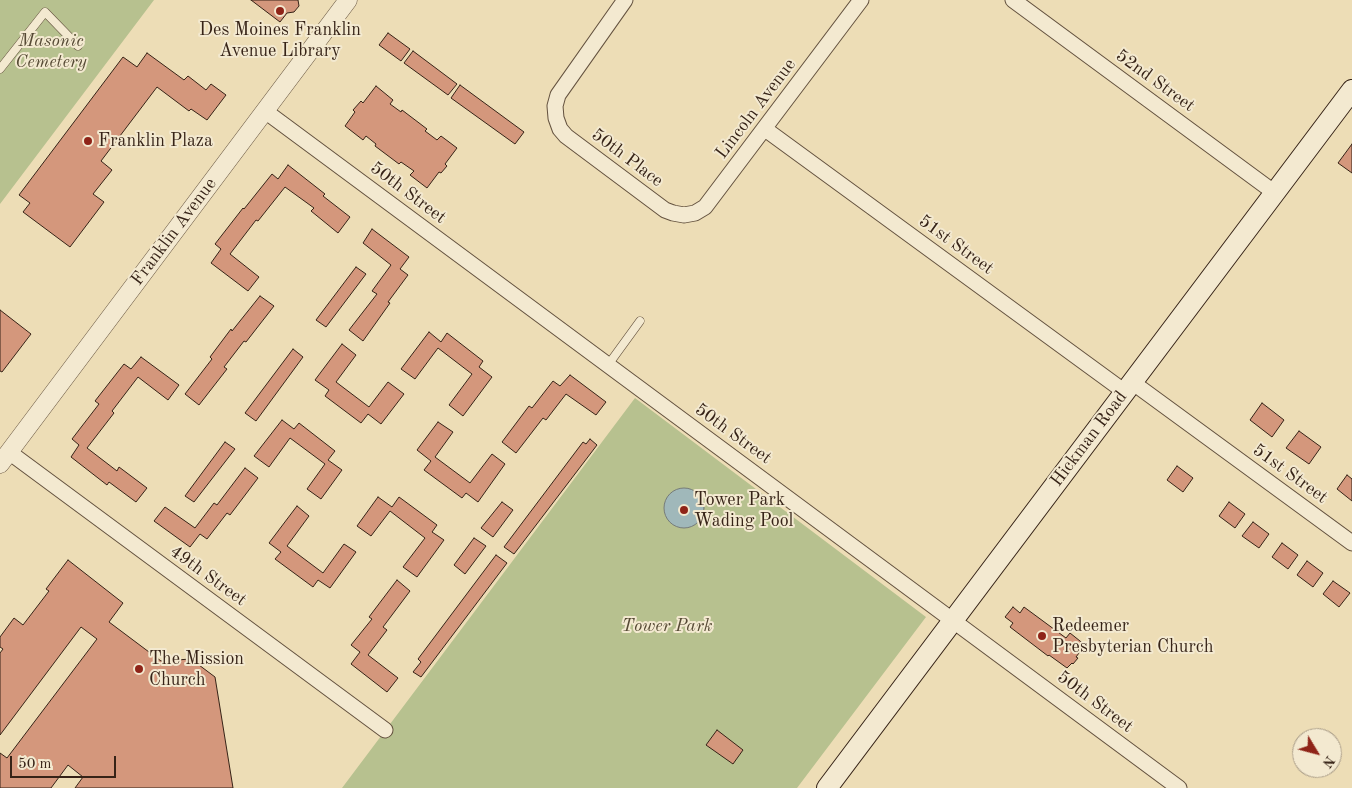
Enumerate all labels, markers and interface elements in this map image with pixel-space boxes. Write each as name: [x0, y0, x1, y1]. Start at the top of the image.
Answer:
marker: Des Moines Franklin Avenue Library: [274, 5, 286, 17]
place label: Des Moines Franklin Avenue Library: [199, 19, 361, 62]
park label: Masonic Cemetery: [15, 30, 87, 72]
street label: 52nd Street: [1111, 45, 1199, 117]
street label: Lincoln Avenue: [711, 55, 801, 163]
street label: 50th Place: [587, 124, 667, 192]
place label: Franklin Plaza: [98, 130, 213, 152]
marker: Franklin Plaza: [82, 135, 94, 147]
street label: 50th Street: [366, 157, 450, 229]
street label: Franklin Avenue: [127, 174, 221, 290]
street label: 51st Street: [914, 210, 998, 280]
street label: Hickman Road: [1046, 387, 1132, 491]
street label: 50th Street: [690, 399, 776, 469]
street label: 51st Street: [1248, 439, 1332, 509]
place label: Tower Park Wading Pool: [694, 489, 793, 532]
marker: Tower Park Wading Pool: [678, 504, 690, 516]
street label: 49th Street: [165, 541, 251, 611]
park label: Tower Park: [622, 615, 712, 637]
place label: Redeemer Presbyterian Church: [1052, 615, 1213, 658]
marker: Redeemer Presbyterian Church: [1036, 630, 1048, 642]
place label: The Mission Church: [149, 648, 244, 691]
marker: The Mission Church: [133, 663, 145, 675]
street label: 50th Street: [1053, 666, 1137, 738]
north arrow: [1292, 728, 1342, 778]
scale bar: [12, 746, 119, 778]
text: N: [1319, 753, 1337, 770]
text: 50 m: [18, 757, 52, 772]

